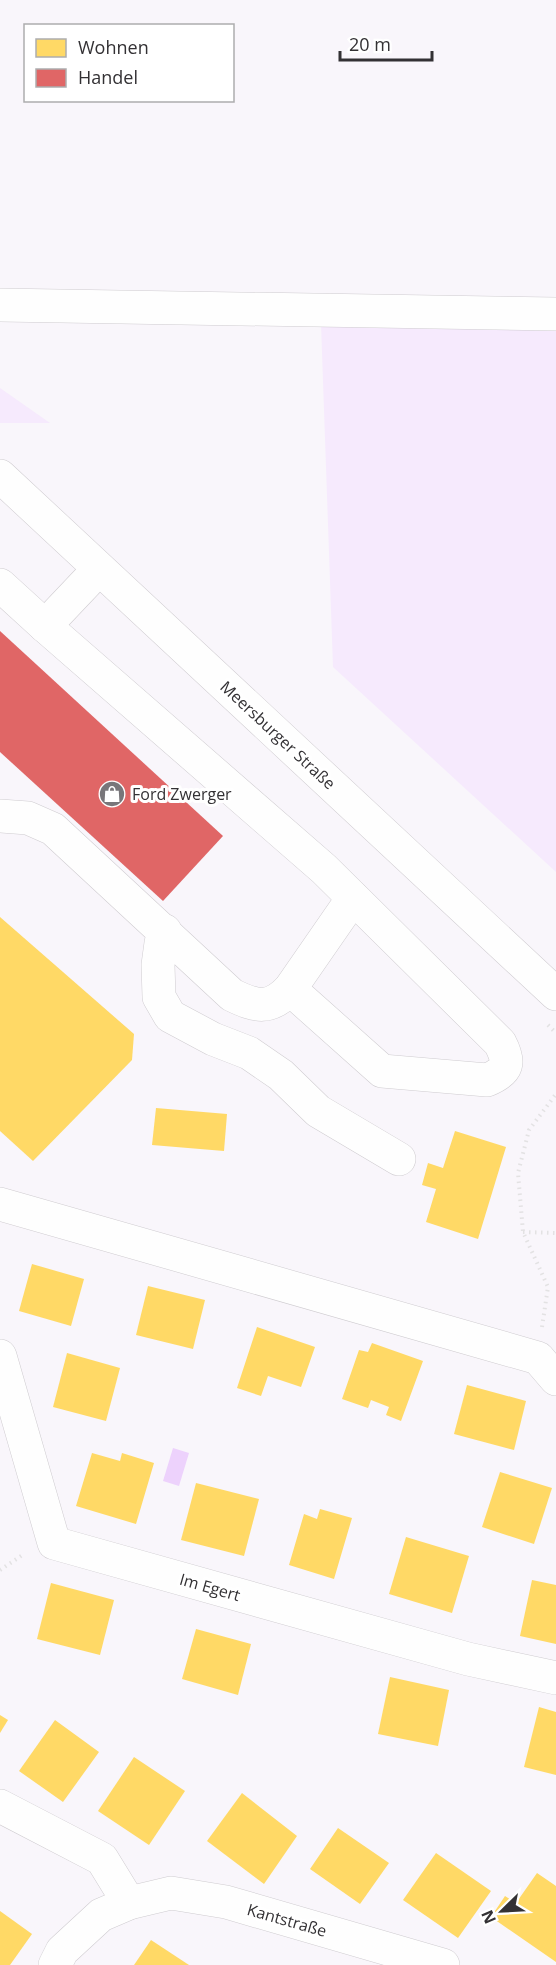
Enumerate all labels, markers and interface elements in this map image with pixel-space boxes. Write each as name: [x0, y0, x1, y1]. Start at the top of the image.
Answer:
legend: [24, 24, 234, 102]
scale bar: [340, 24, 432, 62]
text: 20 m: [349, 32, 391, 56]
text: Wohnen: [78, 35, 149, 59]
text: Handel: [78, 65, 138, 89]
street label: Meersburger Straße: [216, 676, 340, 794]
shop icon: Ford Zwerger: [97, 779, 127, 809]
place label: Ford Zwerger: [132, 783, 232, 805]
street label: Im Egert: [177, 1568, 243, 1606]
north arrow: [472, 1881, 532, 1941]
street label: Kantstraße: [245, 1898, 329, 1942]
text: N: [476, 1907, 501, 1928]

